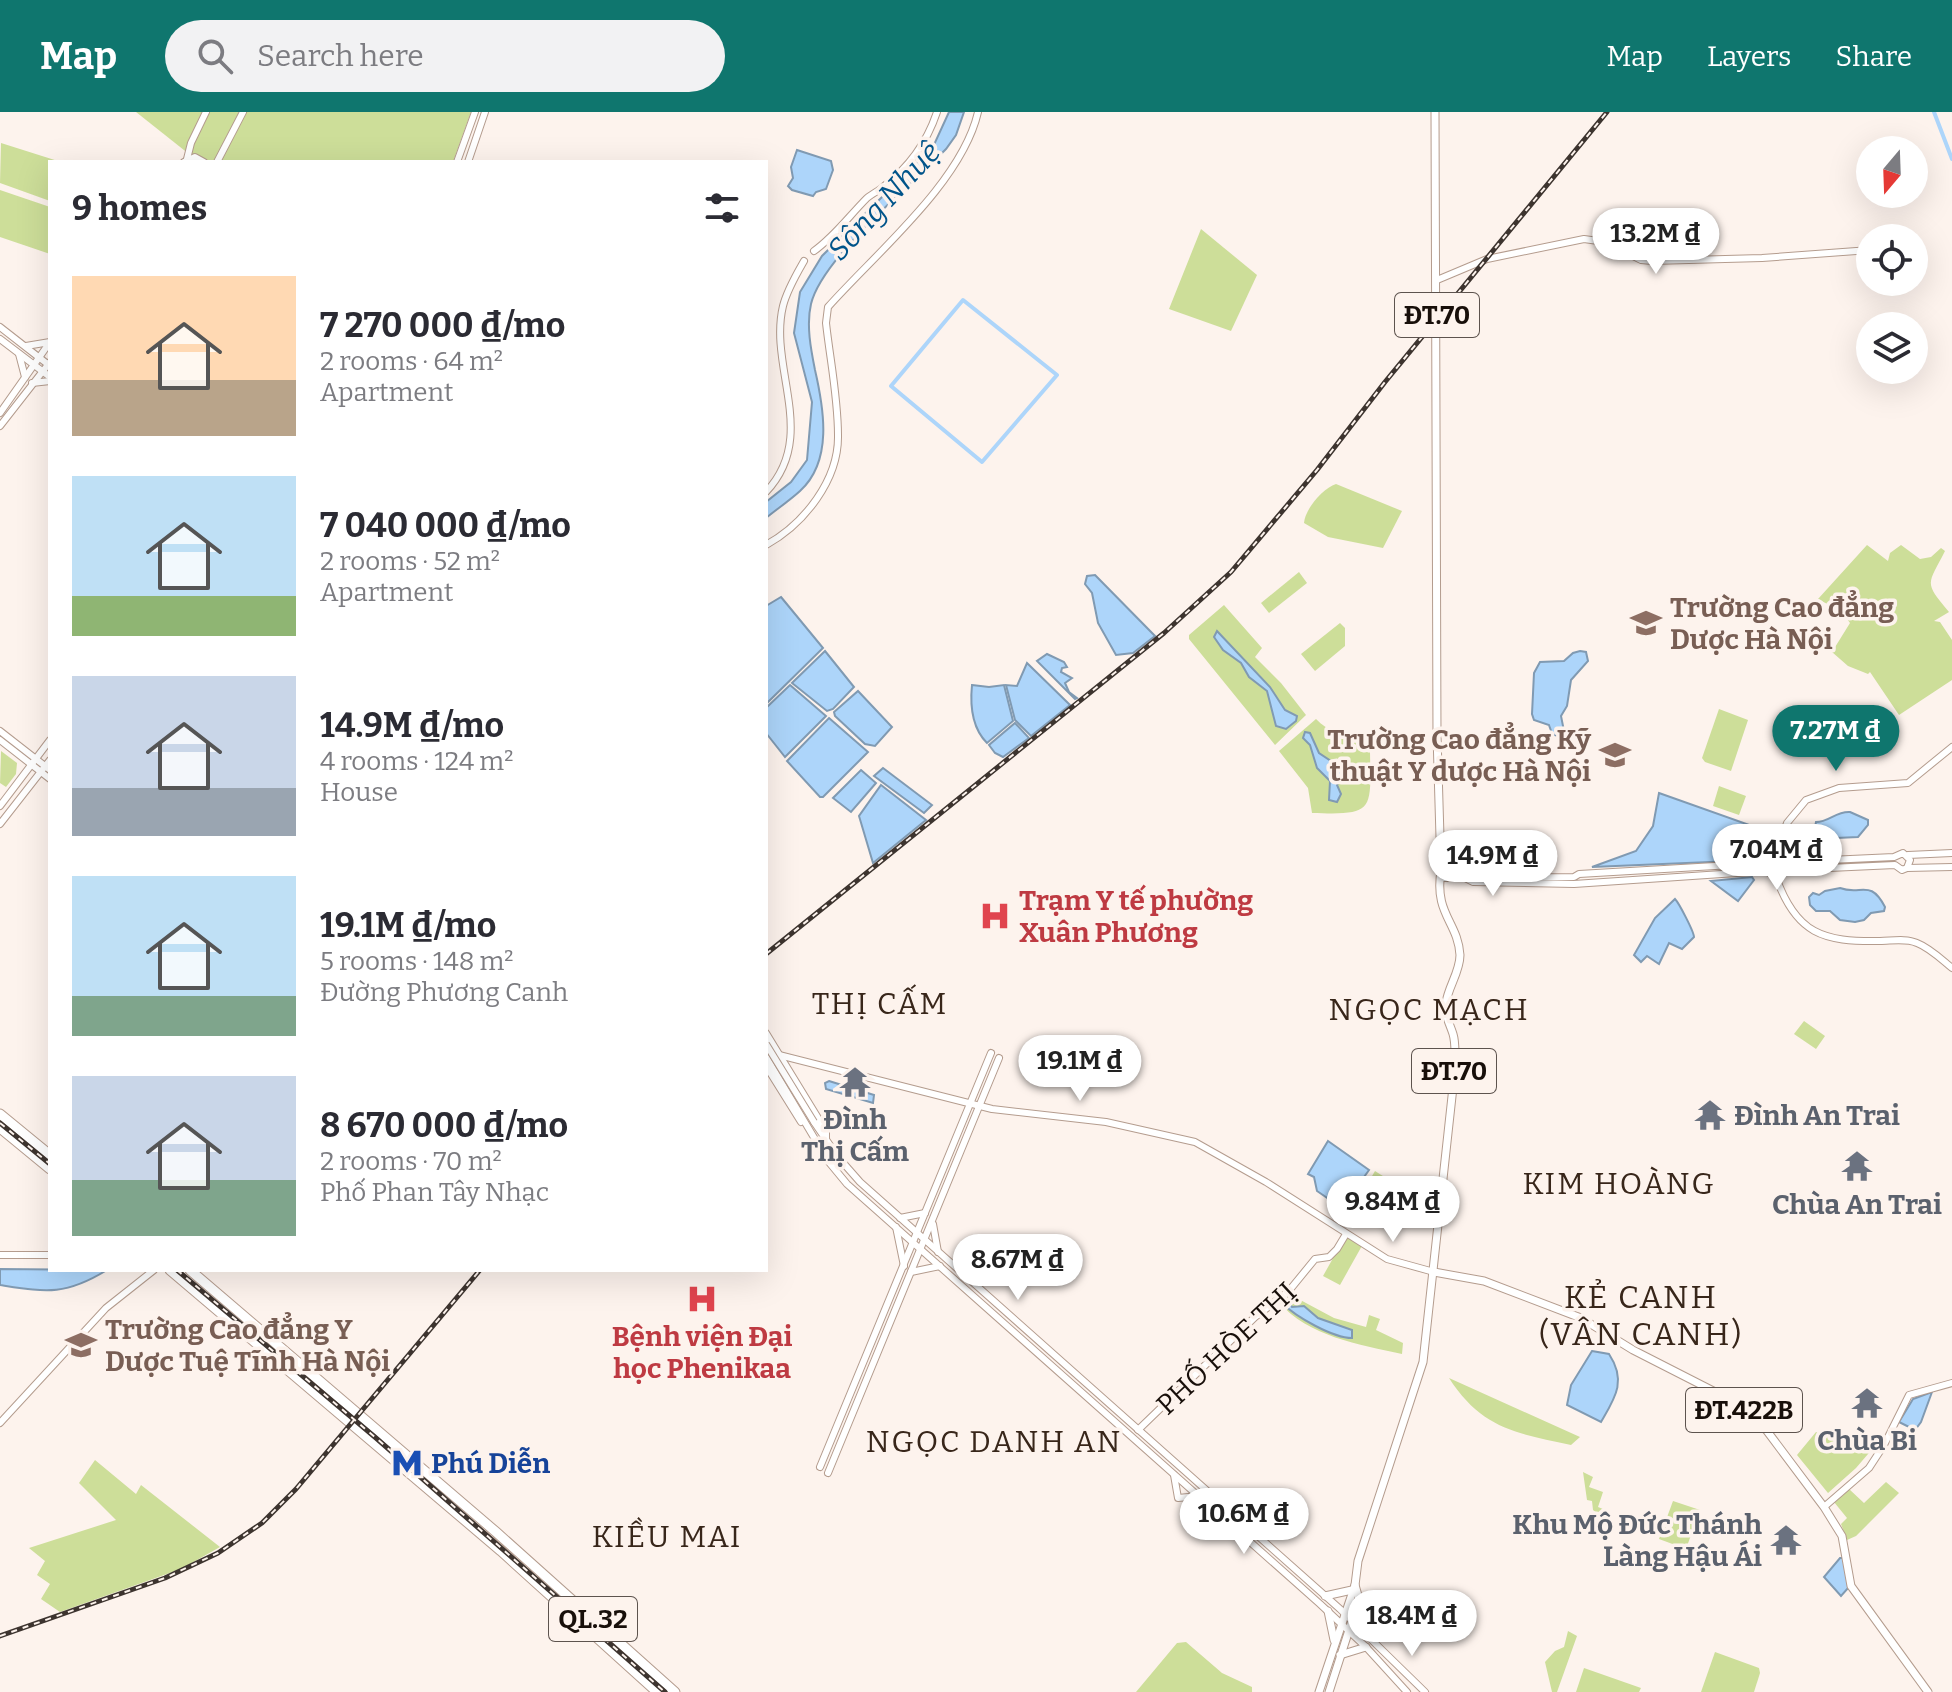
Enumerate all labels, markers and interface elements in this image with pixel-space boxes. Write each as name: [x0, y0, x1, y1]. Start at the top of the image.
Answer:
search box: [165, 20, 725, 92]
text: Map: [40, 33, 117, 79]
icon: search: [193, 34, 237, 78]
text: Search here: [257, 38, 424, 74]
text: Map: [1606, 40, 1663, 73]
text: Layers: [1707, 40, 1791, 73]
text: Share: [1835, 40, 1912, 73]
water label: Sông Nhuệ: [820, 134, 948, 268]
north arrow: [1856, 136, 1928, 208]
map controls: [1856, 136, 1928, 384]
icon: filters: [700, 186, 744, 230]
text: 9 homes: [72, 188, 207, 229]
pin: 13.2M ₫: [1582, 208, 1730, 276]
text: 13.2M ₫: [1610, 218, 1702, 249]
button: locate: [1856, 224, 1928, 296]
road number: ĐT.70: [1395, 293, 1479, 337]
text: 7 270 000 ₫/mo: [320, 305, 565, 346]
icon: home: [136, 308, 232, 404]
button: layers: [1856, 312, 1928, 384]
text: 2 rooms · 64 m²: [320, 346, 503, 377]
text: Apartment: [320, 377, 453, 408]
text: 7 040 000 ₫/mo: [320, 505, 571, 546]
icon: home: [136, 508, 232, 604]
text: 2 rooms · 52 m²: [320, 546, 500, 577]
text: Apartment: [320, 577, 453, 608]
place label: Trường Cao đẳng Dược Hà Nội: [1670, 590, 1894, 656]
school or university icon: Trường Cao đẳng Dược Hà Nội: [1629, 606, 1663, 640]
text: 14.9M ₫/mo: [320, 705, 504, 746]
pin: 7.27M ₫: [1762, 705, 1910, 773]
icon: home: [136, 708, 232, 804]
text: 7.27M ₫: [1790, 715, 1882, 746]
place label: Trường Cao đẳng Kỹ thuật Y dược Hà Nội: [1327, 722, 1591, 788]
school or university icon: Trường Cao đẳng Kỹ thuật Y dược Hà Nội: [1598, 738, 1632, 772]
text: 4 rooms · 124 m²: [320, 746, 513, 777]
text: House: [320, 777, 398, 808]
pin: 7.04M ₫: [1703, 824, 1851, 892]
pin: 14.9M ₫: [1419, 830, 1567, 898]
text: 7.04M ₫: [1730, 834, 1824, 865]
text: 14.9M ₫: [1446, 840, 1540, 871]
place label: Trạm Y tế phường Xuân Phương: [1019, 884, 1253, 949]
hospital icon: Trạm Y tế phường Xuân Phương: [978, 899, 1012, 933]
text: 19.1M ₫/mo: [320, 905, 496, 946]
icon: home: [136, 908, 232, 1004]
text: 5 rooms · 148 m²: [320, 946, 514, 977]
text: Đường Phương Canh: [320, 977, 568, 1008]
district label: THỊ CẤM: [812, 984, 948, 1022]
district label: NGỌC MẠCH: [1328, 992, 1530, 1028]
pin: 19.1M ₫: [1006, 1035, 1154, 1103]
text: 19.1M ₫: [1036, 1045, 1124, 1076]
road number: ĐT.70: [1412, 1049, 1496, 1093]
temple icon: Đình Thị Cấm: [838, 1065, 872, 1099]
temple icon: Đình An Trai: [1693, 1098, 1727, 1132]
place label: Đình An Trai: [1734, 1099, 1900, 1132]
place label: Đình Thị Cấm: [801, 1103, 909, 1168]
text: 8 670 000 ₫/mo: [320, 1105, 568, 1146]
icon: home: [136, 1108, 232, 1204]
text: 2 rooms · 70 m²: [320, 1146, 502, 1177]
temple icon: Chùa An Trai: [1840, 1149, 1874, 1183]
district label: KIM HOÀNG: [1522, 1166, 1716, 1202]
pin: 9.84M ₫: [1319, 1176, 1467, 1244]
text: Phố Phan Tây Nhạc: [320, 1177, 549, 1208]
text: 9.84M ₫: [1345, 1186, 1441, 1217]
place label: Chùa An Trai: [1772, 1188, 1942, 1221]
pin: 8.67M ₫: [944, 1234, 1092, 1302]
text: 8.67M ₫: [971, 1244, 1065, 1275]
street label: PHỐ HÒE THỊ: [1148, 1273, 1303, 1421]
district label: KẺ CANH (VÂN CANH): [1539, 1278, 1743, 1353]
hospital icon: Bệnh viện Đại học Phenikaa: [685, 1282, 719, 1316]
place label: Trường Cao đẳng Y Dược Tuệ Tĩnh Hà Nội: [105, 1312, 390, 1378]
place label: Bệnh viện Đại học Phenikaa: [612, 1320, 792, 1385]
school or university icon: Trường Cao đẳng Y Dược Tuệ Tĩnh Hà Nội: [64, 1328, 98, 1362]
temple icon: Chùa Bi: [1850, 1386, 1884, 1420]
road number: ĐT.422B: [1686, 1388, 1802, 1432]
district label: NGỌC DANH AN: [866, 1424, 1122, 1460]
place label: Chùa Bi: [1817, 1424, 1917, 1457]
metro station icon: Phú Diễn: [390, 1446, 424, 1480]
place label: Phú Diễn: [431, 1446, 550, 1480]
pin: 10.6M ₫: [1170, 1488, 1318, 1556]
text: 10.6M ₫: [1198, 1498, 1290, 1529]
place label: Khu Mộ Đức Thánh Làng Hậu Ái: [1512, 1508, 1762, 1573]
district label: KIỀU MAI: [592, 1517, 742, 1555]
temple icon: Khu Mộ Đức Thánh Làng Hậu Ái: [1769, 1523, 1803, 1557]
pin: 18.4M ₫: [1338, 1590, 1486, 1658]
road number: QL.32: [549, 1597, 637, 1641]
text: 18.4M ₫: [1366, 1600, 1458, 1631]

